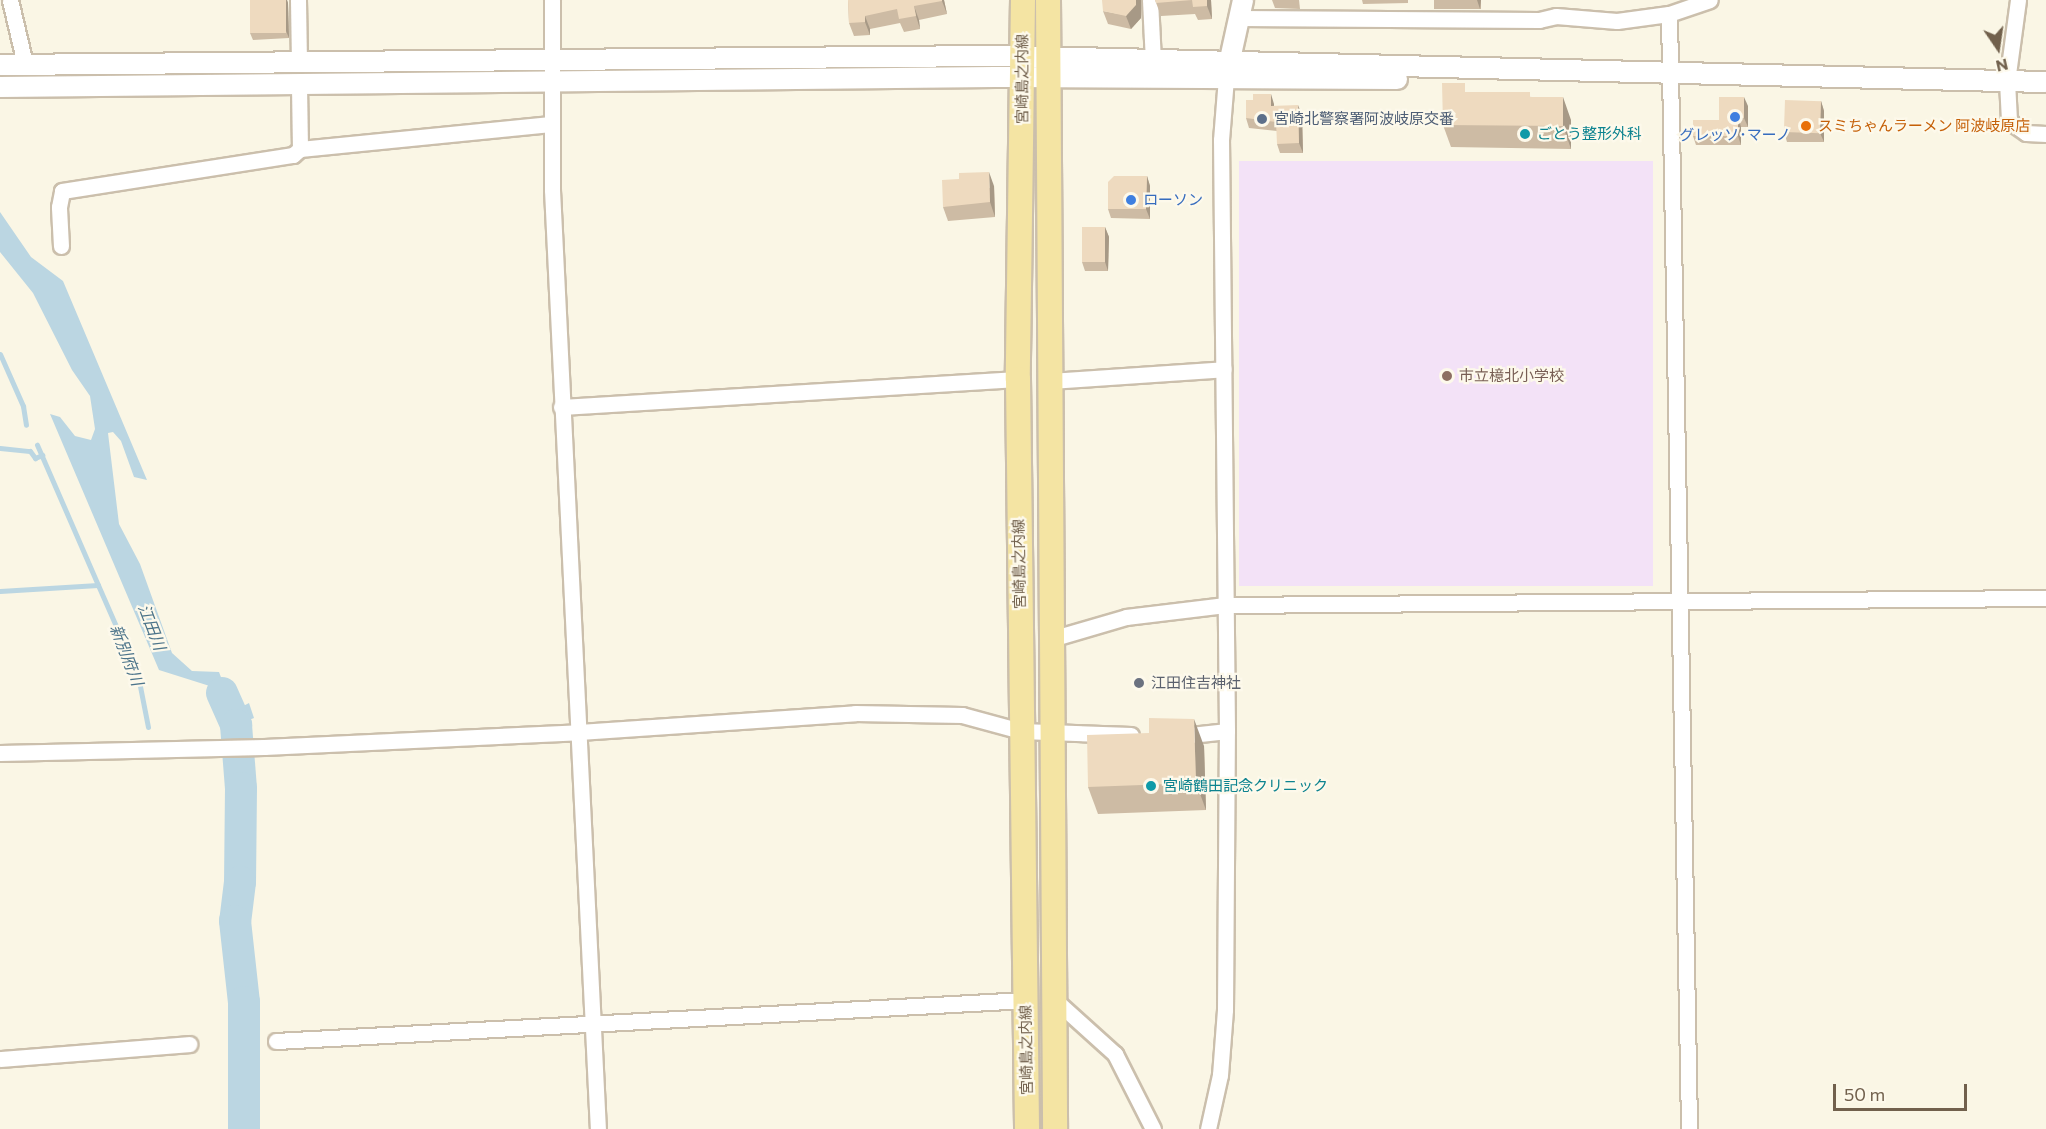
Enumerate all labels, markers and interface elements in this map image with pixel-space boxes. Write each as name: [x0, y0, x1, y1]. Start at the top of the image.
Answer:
north arrow: [1968, 18, 2028, 78]
street label: 宮崎島之内線: [1013, 34, 1031, 124]
text: N: [1994, 55, 2010, 77]
place label: 宮崎北警察署阿波岐原交番: [1274, 110, 1454, 128]
marker: グレッソ･マーノ: [1728, 110, 1742, 124]
marker: 宮崎北警察署阿波岐原交番: [1255, 112, 1269, 126]
place label: スミちゃんラーメン 阿波岐原店: [1818, 117, 2031, 135]
marker: スミちゃんラーメン 阿波岐原店: [1799, 119, 1813, 133]
place label: ごとう整形外科: [1537, 125, 1642, 143]
place label: グレッソ･マーノ: [1679, 126, 1791, 144]
marker: ごとう整形外科: [1518, 127, 1532, 141]
place label: ローソン: [1143, 191, 1203, 209]
marker: ローソン: [1124, 193, 1138, 207]
place label: 市立檍北小学校: [1459, 367, 1564, 385]
marker: 市立檍北小学校: [1440, 369, 1454, 383]
street label: 宮崎島之内線: [1009, 519, 1029, 609]
water label: 江田川: [134, 601, 170, 653]
water label: 新別府川: [107, 622, 147, 688]
place label: 江田住吉神社: [1151, 674, 1241, 692]
marker: 江田住吉神社: [1132, 676, 1146, 690]
place label: 宮崎鶴田記念クリニック: [1163, 777, 1328, 795]
marker: 宮崎鶴田記念クリニック: [1144, 779, 1158, 793]
street label: 宮崎島之内線: [1016, 1005, 1036, 1095]
scale bar: [1836, 1072, 1970, 1110]
text: 50 m: [1844, 1083, 1885, 1105]

